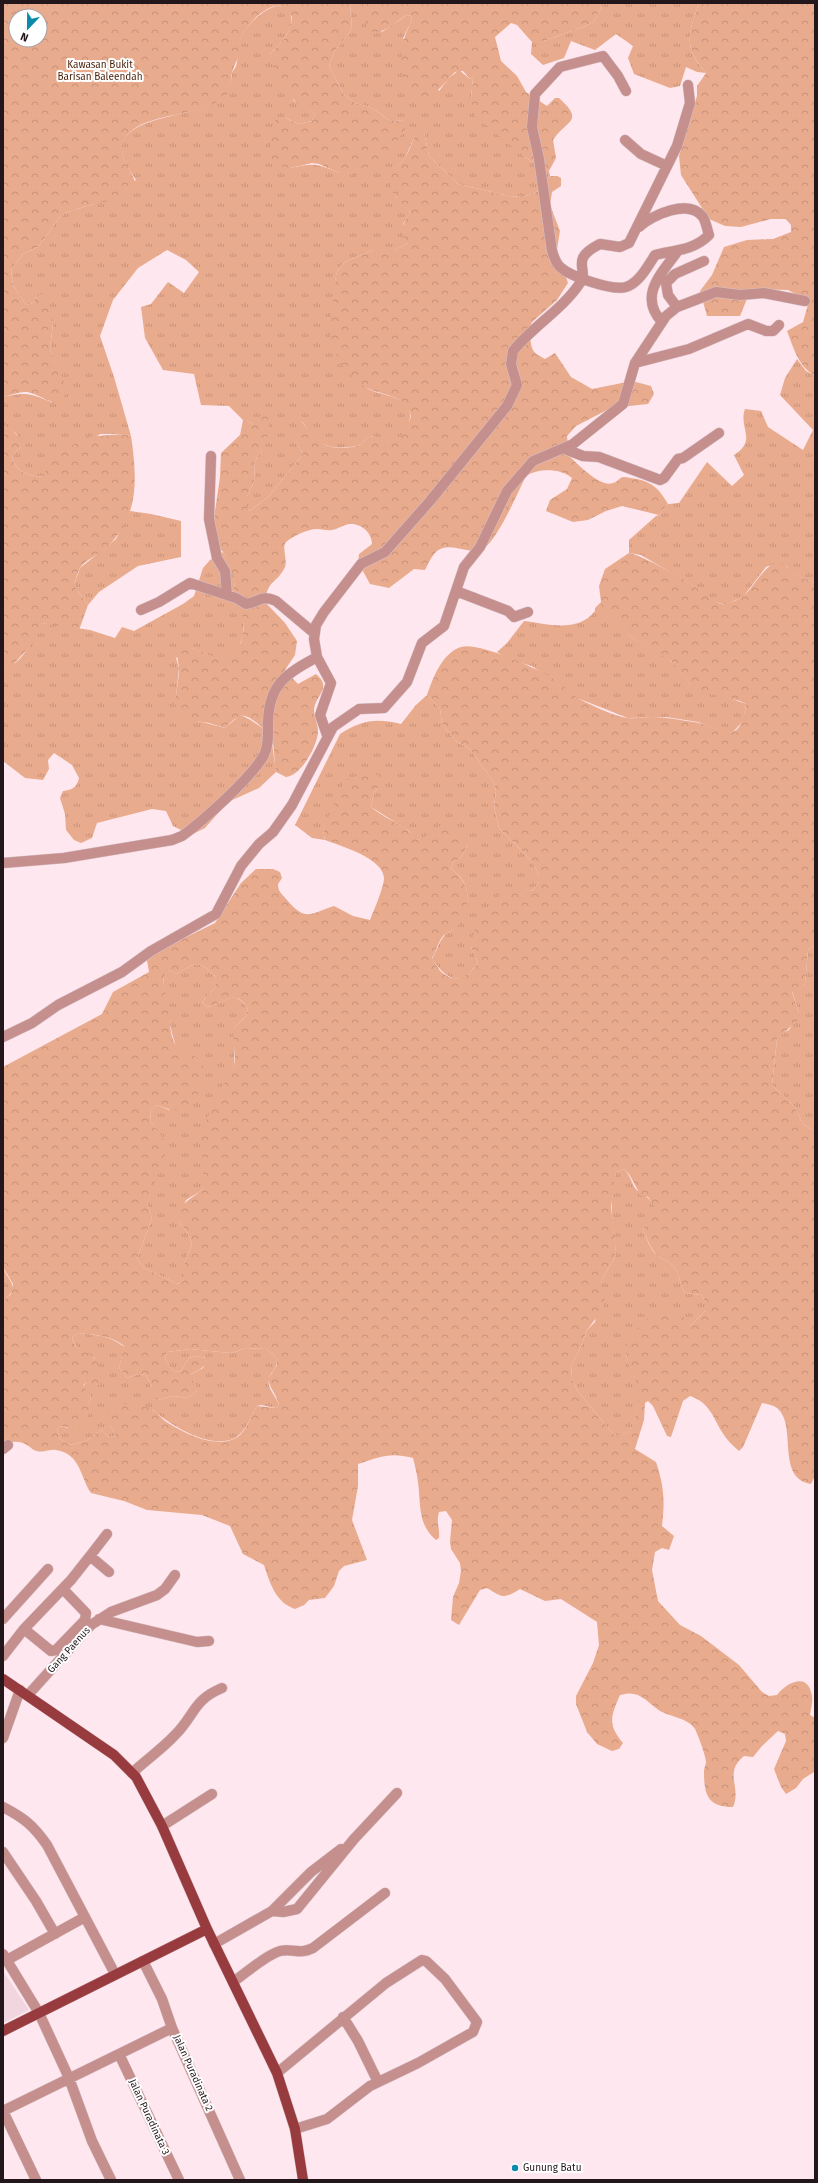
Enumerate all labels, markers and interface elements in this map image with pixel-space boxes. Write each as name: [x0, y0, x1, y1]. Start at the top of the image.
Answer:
north arrow: [8, 8, 48, 48]
text: N: [19, 29, 30, 44]
park label: Kawasan Bukit Barisan Baleendah: [57, 59, 143, 83]
street label: Gang Paenus: [45, 1624, 93, 1676]
street label: Jalan Puradinata 2: [171, 2033, 215, 2113]
street label: Jalan Puradinata 3: [126, 2077, 172, 2157]
place label: Gunung Batu: [523, 2162, 581, 2174]
marker: Gunung Batu: [510, 2163, 520, 2173]

